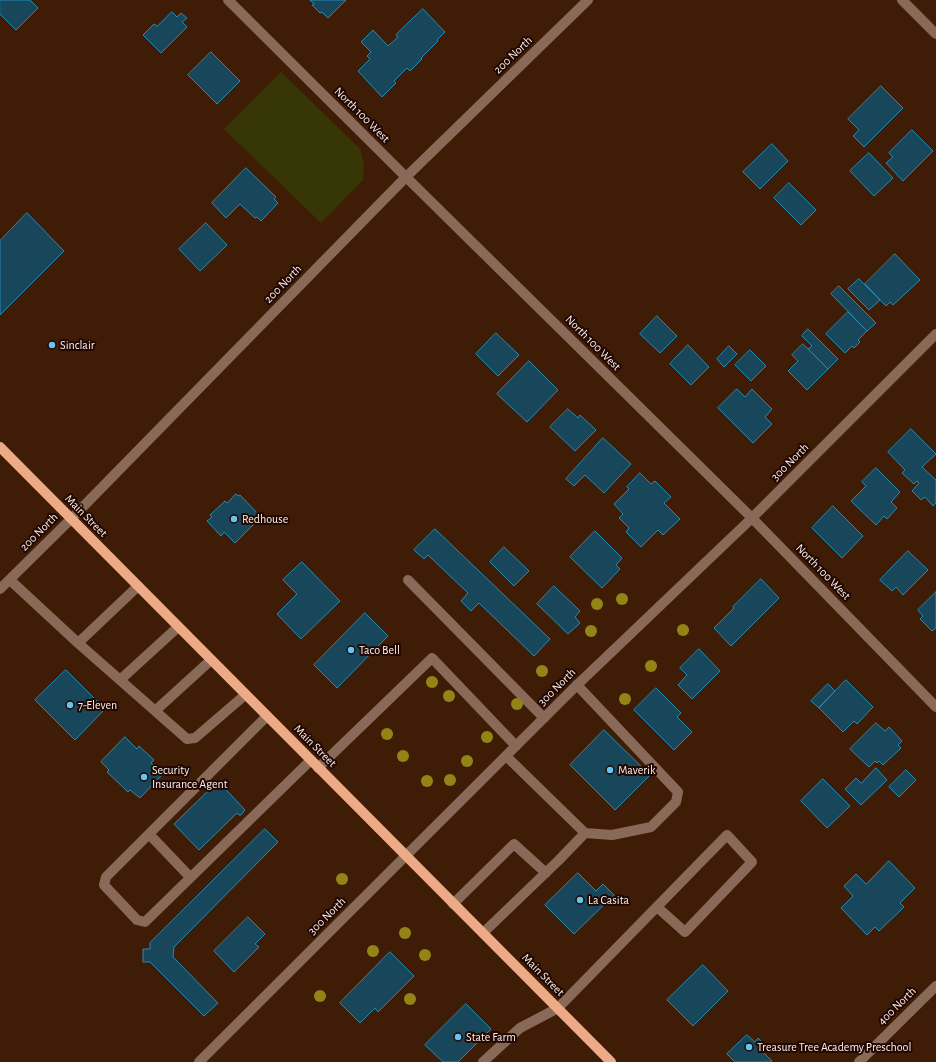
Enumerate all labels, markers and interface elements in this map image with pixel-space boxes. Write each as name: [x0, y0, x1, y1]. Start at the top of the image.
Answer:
street label: 200 North: [491, 33, 535, 77]
street label: North 100 West: [331, 84, 393, 146]
street label: 200 North: [261, 262, 305, 306]
street label: North 100 West: [562, 312, 624, 374]
place label: Sinclair: [60, 338, 95, 352]
marker: Sinclair: [47, 340, 57, 350]
street label: 300 North: [768, 440, 812, 484]
street label: Main Street: [62, 492, 110, 540]
street label: 200 North: [17, 510, 61, 554]
place label: Redhouse: [242, 512, 288, 526]
marker: Redhouse: [229, 514, 239, 524]
street label: North 100 West: [793, 541, 853, 603]
place label: Taco Bell: [359, 643, 400, 657]
marker: Taco Bell: [346, 645, 356, 655]
street label: 300 North: [535, 665, 579, 709]
place label: 7-Eleven: [78, 698, 117, 712]
marker: 7-Eleven: [65, 700, 75, 710]
street label: Main Street: [291, 722, 339, 770]
place label: Security Insurance Agent: [152, 763, 228, 791]
place label: Maverik: [618, 763, 655, 777]
marker: Maverik: [605, 765, 615, 775]
marker: Security Insurance Agent: [139, 772, 149, 782]
place label: La Casita: [588, 893, 629, 907]
street label: 300 North: [305, 894, 349, 938]
marker: La Casita: [575, 895, 585, 905]
street label: Main Street: [519, 951, 567, 999]
street label: 400 North: [875, 984, 919, 1028]
place label: State Farm: [466, 1030, 516, 1044]
marker: State Farm: [453, 1032, 463, 1042]
place label: Treasure Tree Academy Preschool: [757, 1040, 911, 1054]
marker: Treasure Tree Academy Preschool: [744, 1042, 754, 1052]

